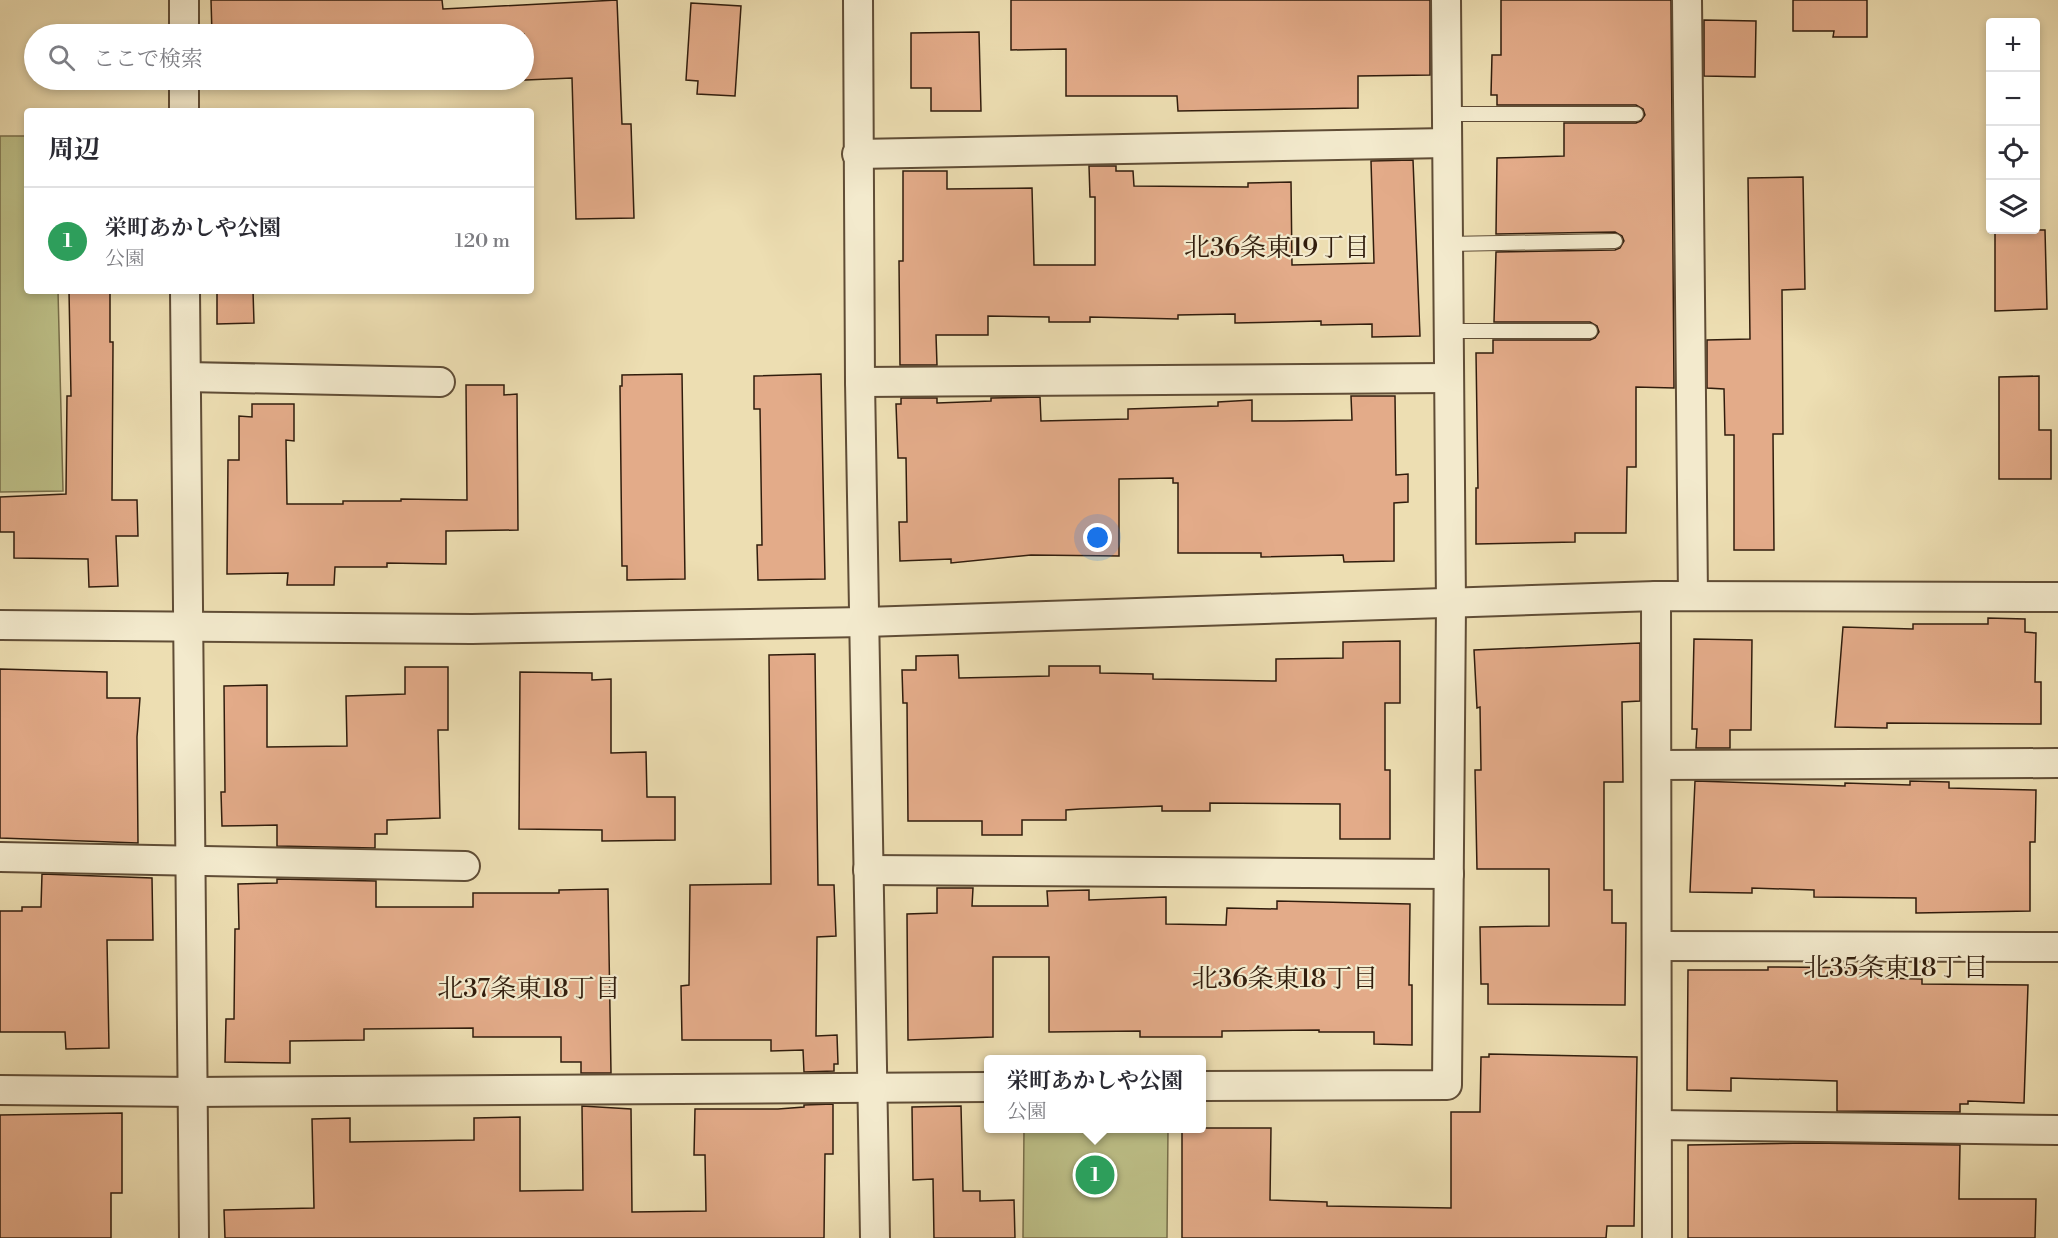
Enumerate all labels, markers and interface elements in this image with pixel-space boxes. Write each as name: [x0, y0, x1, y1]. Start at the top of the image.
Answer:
map controls: [1986, 18, 2040, 234]
button: +: [1986, 18, 2040, 72]
search box: [24, 24, 534, 90]
icon: search: [45, 41, 78, 74]
text: ここで検索: [93, 46, 203, 73]
button: −: [1986, 72, 2040, 126]
button: locate: [1986, 126, 2040, 180]
text: 周辺: [48, 134, 100, 166]
button: layers: [1986, 180, 2040, 234]
text: 栄町あかしや公園: [105, 215, 281, 242]
text: 1: [63, 229, 72, 254]
text: 120 m: [455, 229, 510, 254]
district label: 北36条東19丁目: [1184, 232, 1370, 264]
text: 公園: [105, 247, 145, 272]
your location: [1083, 523, 1112, 552]
district label: 北35条東18丁目: [1803, 952, 1989, 984]
district label: 北36条東18丁目: [1192, 963, 1378, 995]
district label: 北37条東18丁目: [437, 973, 621, 1005]
popup: [984, 1055, 1206, 1133]
text: 栄町あかしや公園: [1007, 1068, 1183, 1095]
text: 公園: [1007, 1100, 1047, 1125]
pin: 1: [1076, 1152, 1114, 1198]

